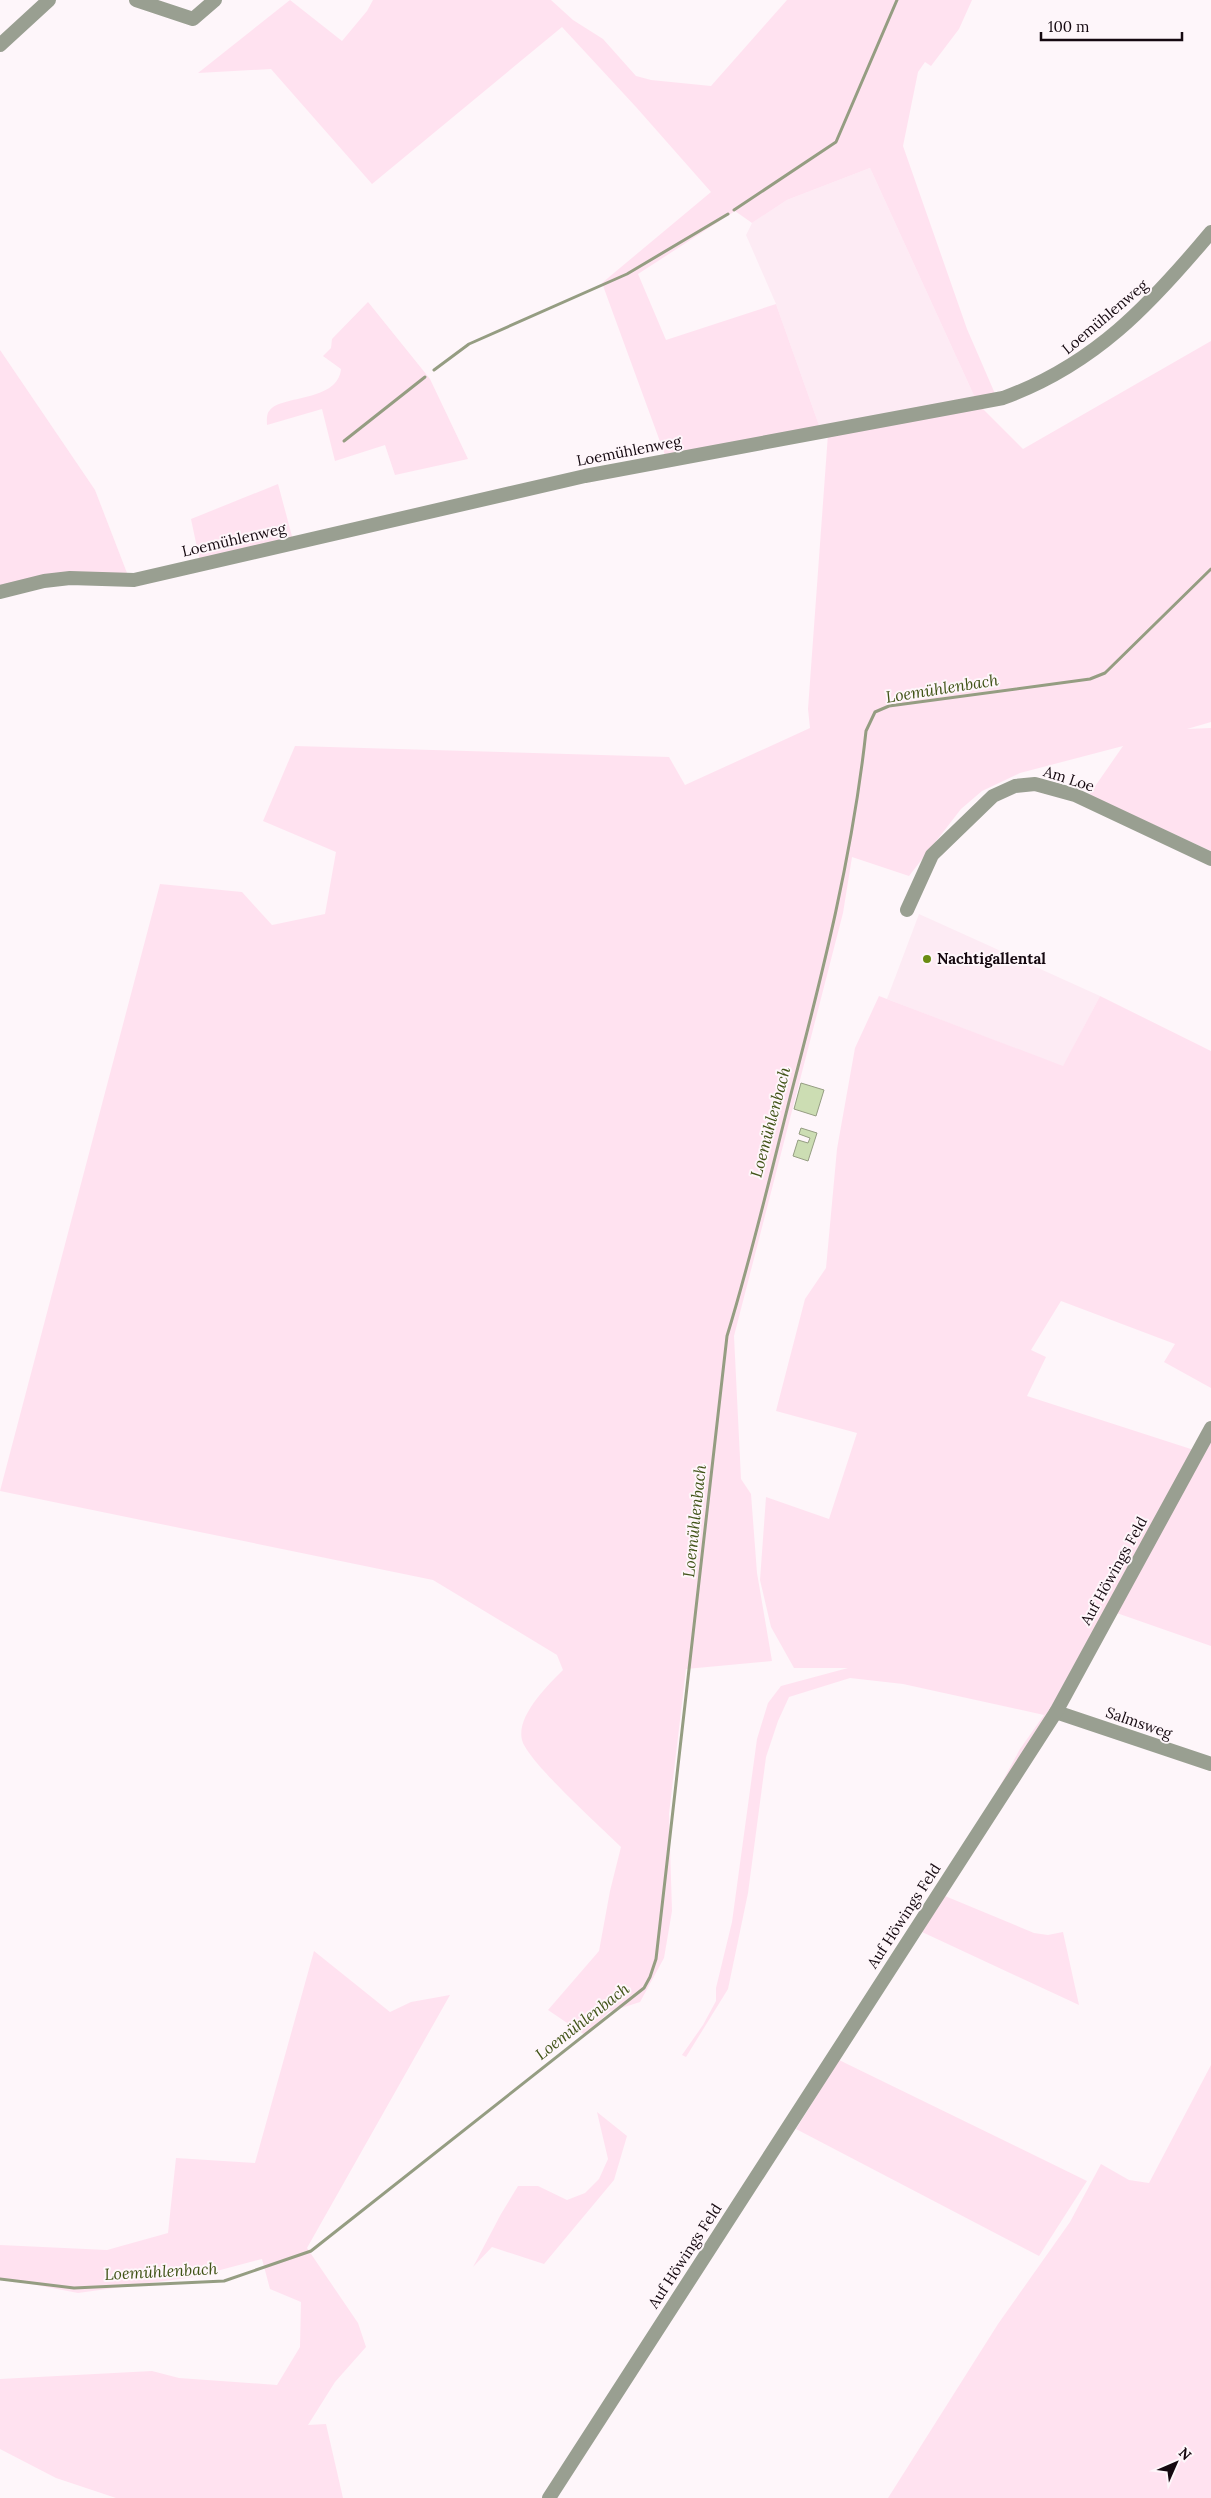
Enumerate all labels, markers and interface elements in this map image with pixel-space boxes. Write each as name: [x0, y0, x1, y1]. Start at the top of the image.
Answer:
scale bar: [1041, 10, 1182, 42]
text: 100 m: [1048, 17, 1089, 36]
street label: Loemühlenweg: [1058, 275, 1152, 358]
street label: Loemühlenweg: [575, 431, 684, 470]
street label: Loemühlenweg: [180, 518, 288, 561]
water label: Loemühlenbach: [884, 669, 1000, 707]
street label: Am Loe: [1040, 761, 1097, 796]
place label: Nachtigallental: [937, 949, 1046, 968]
marker: Nachtigallental: [921, 953, 933, 965]
water label: Loemühlenbach: [746, 1065, 794, 1179]
water label: Loemühlenbach: [678, 1464, 710, 1578]
street label: Auf Höwings Feld: [1075, 1513, 1151, 1629]
street label: Salmsweg: [1103, 1702, 1176, 1743]
street label: Auf Höwings Feld: [862, 1860, 945, 1973]
water label: Loemühlenbach: [531, 1978, 633, 2064]
street label: Auf Höwings Feld: [643, 2200, 726, 2313]
water label: Loemühlenbach: [104, 2258, 218, 2284]
north arrow: [1151, 2438, 1201, 2488]
text: N: [1175, 2444, 1196, 2464]

